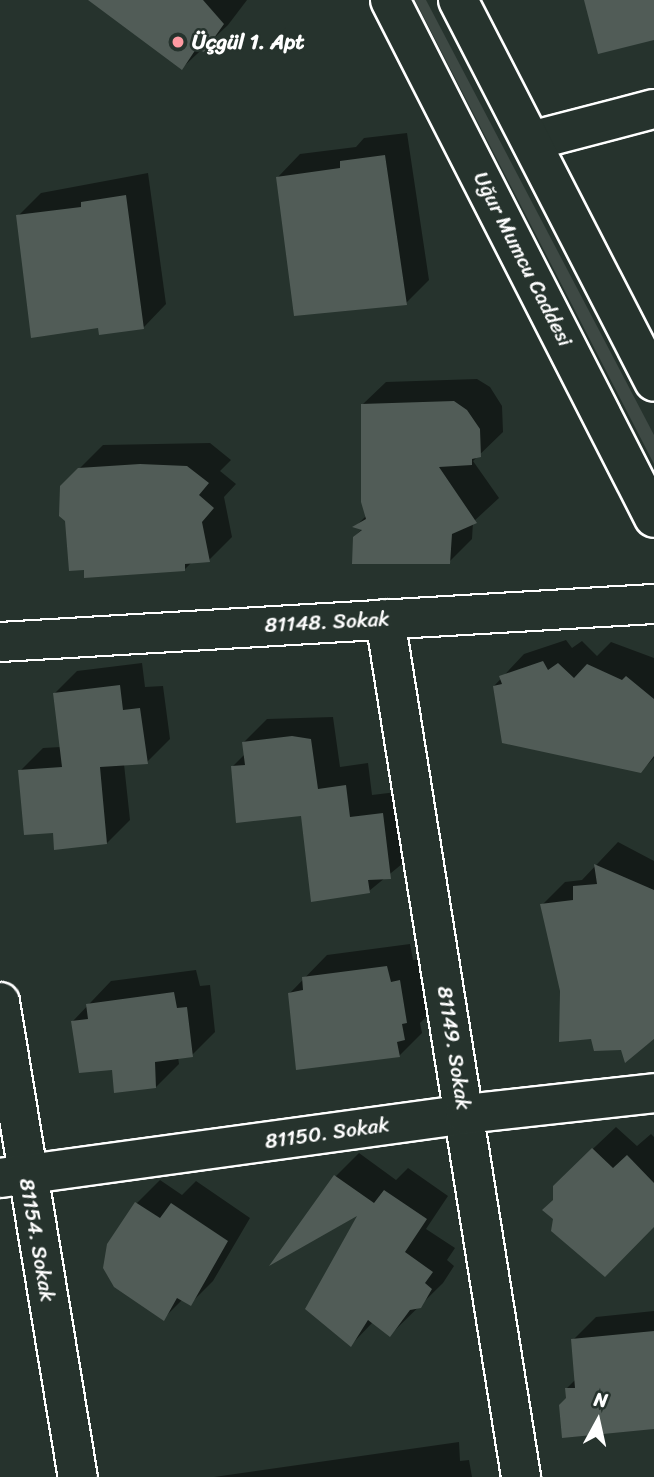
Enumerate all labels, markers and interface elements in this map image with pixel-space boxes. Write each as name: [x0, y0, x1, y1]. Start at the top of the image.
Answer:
place label: Üçgül 1. Apt: [192, 29, 305, 55]
marker: Üçgül 1. Apt: [170, 34, 186, 50]
street label: Uğur Mumcu Caddesi: [468, 168, 578, 350]
street label: 81148. Sokak: [264, 606, 390, 638]
street label: 81149. Sokak: [432, 984, 476, 1112]
street label: 81150. Sokak: [263, 1112, 391, 1154]
street label: 81154. Sokak: [14, 1176, 60, 1304]
text: N: [592, 1382, 610, 1417]
north arrow: [563, 1386, 633, 1456]

